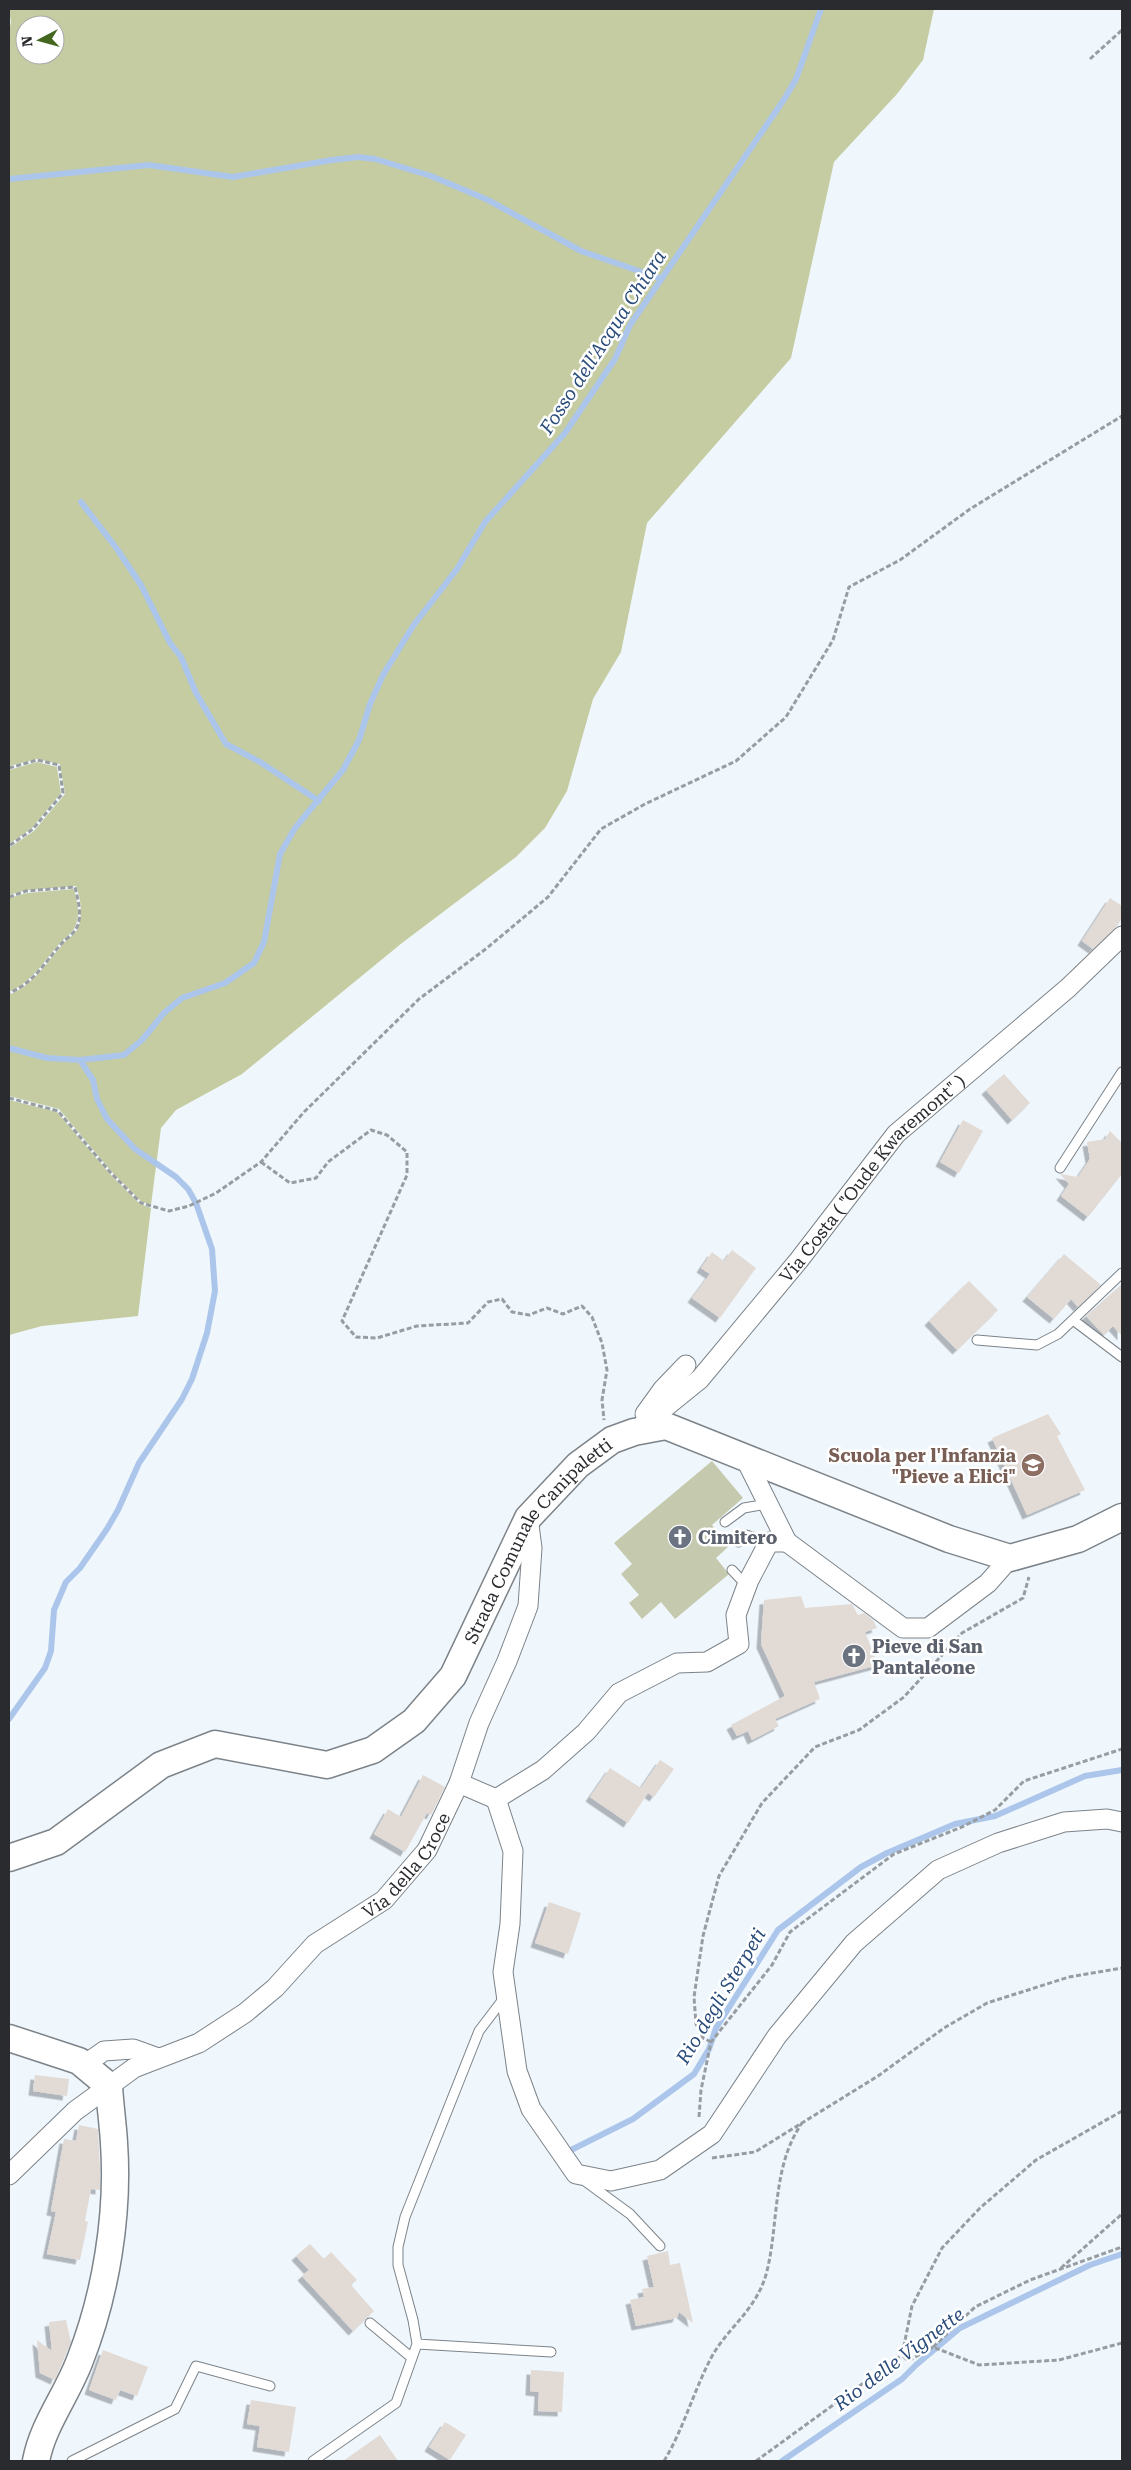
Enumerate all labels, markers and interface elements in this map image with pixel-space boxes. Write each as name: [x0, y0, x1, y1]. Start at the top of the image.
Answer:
north arrow: [15, 15, 65, 65]
text: N: [19, 35, 36, 48]
water label: Fosso dell'Acqua Chiara: [534, 246, 671, 439]
street label: Via Costa ( "Oude Kwaremont" ): [775, 1070, 969, 1286]
street label: Strada Comunale Canipaletti: [459, 1433, 616, 1647]
place label: Scuola per l'Infanzia "Pieve a Elici": [828, 1445, 1016, 1487]
school or university icon: Scuola per l'Infanzia "Pieve a Elici": [1020, 1452, 1046, 1478]
church icon: Cimitero: [667, 1524, 693, 1550]
place label: Cimitero: [698, 1527, 778, 1548]
place label: Pieve di San Pantaleone: [872, 1636, 983, 1678]
church icon: Pieve di San Pantaleone: [841, 1643, 867, 1669]
street label: Via della Croce: [358, 1809, 454, 1922]
water label: Rio degli Sterpeti: [671, 1924, 771, 2069]
water label: Rio delle Vignette: [829, 2302, 969, 2416]

